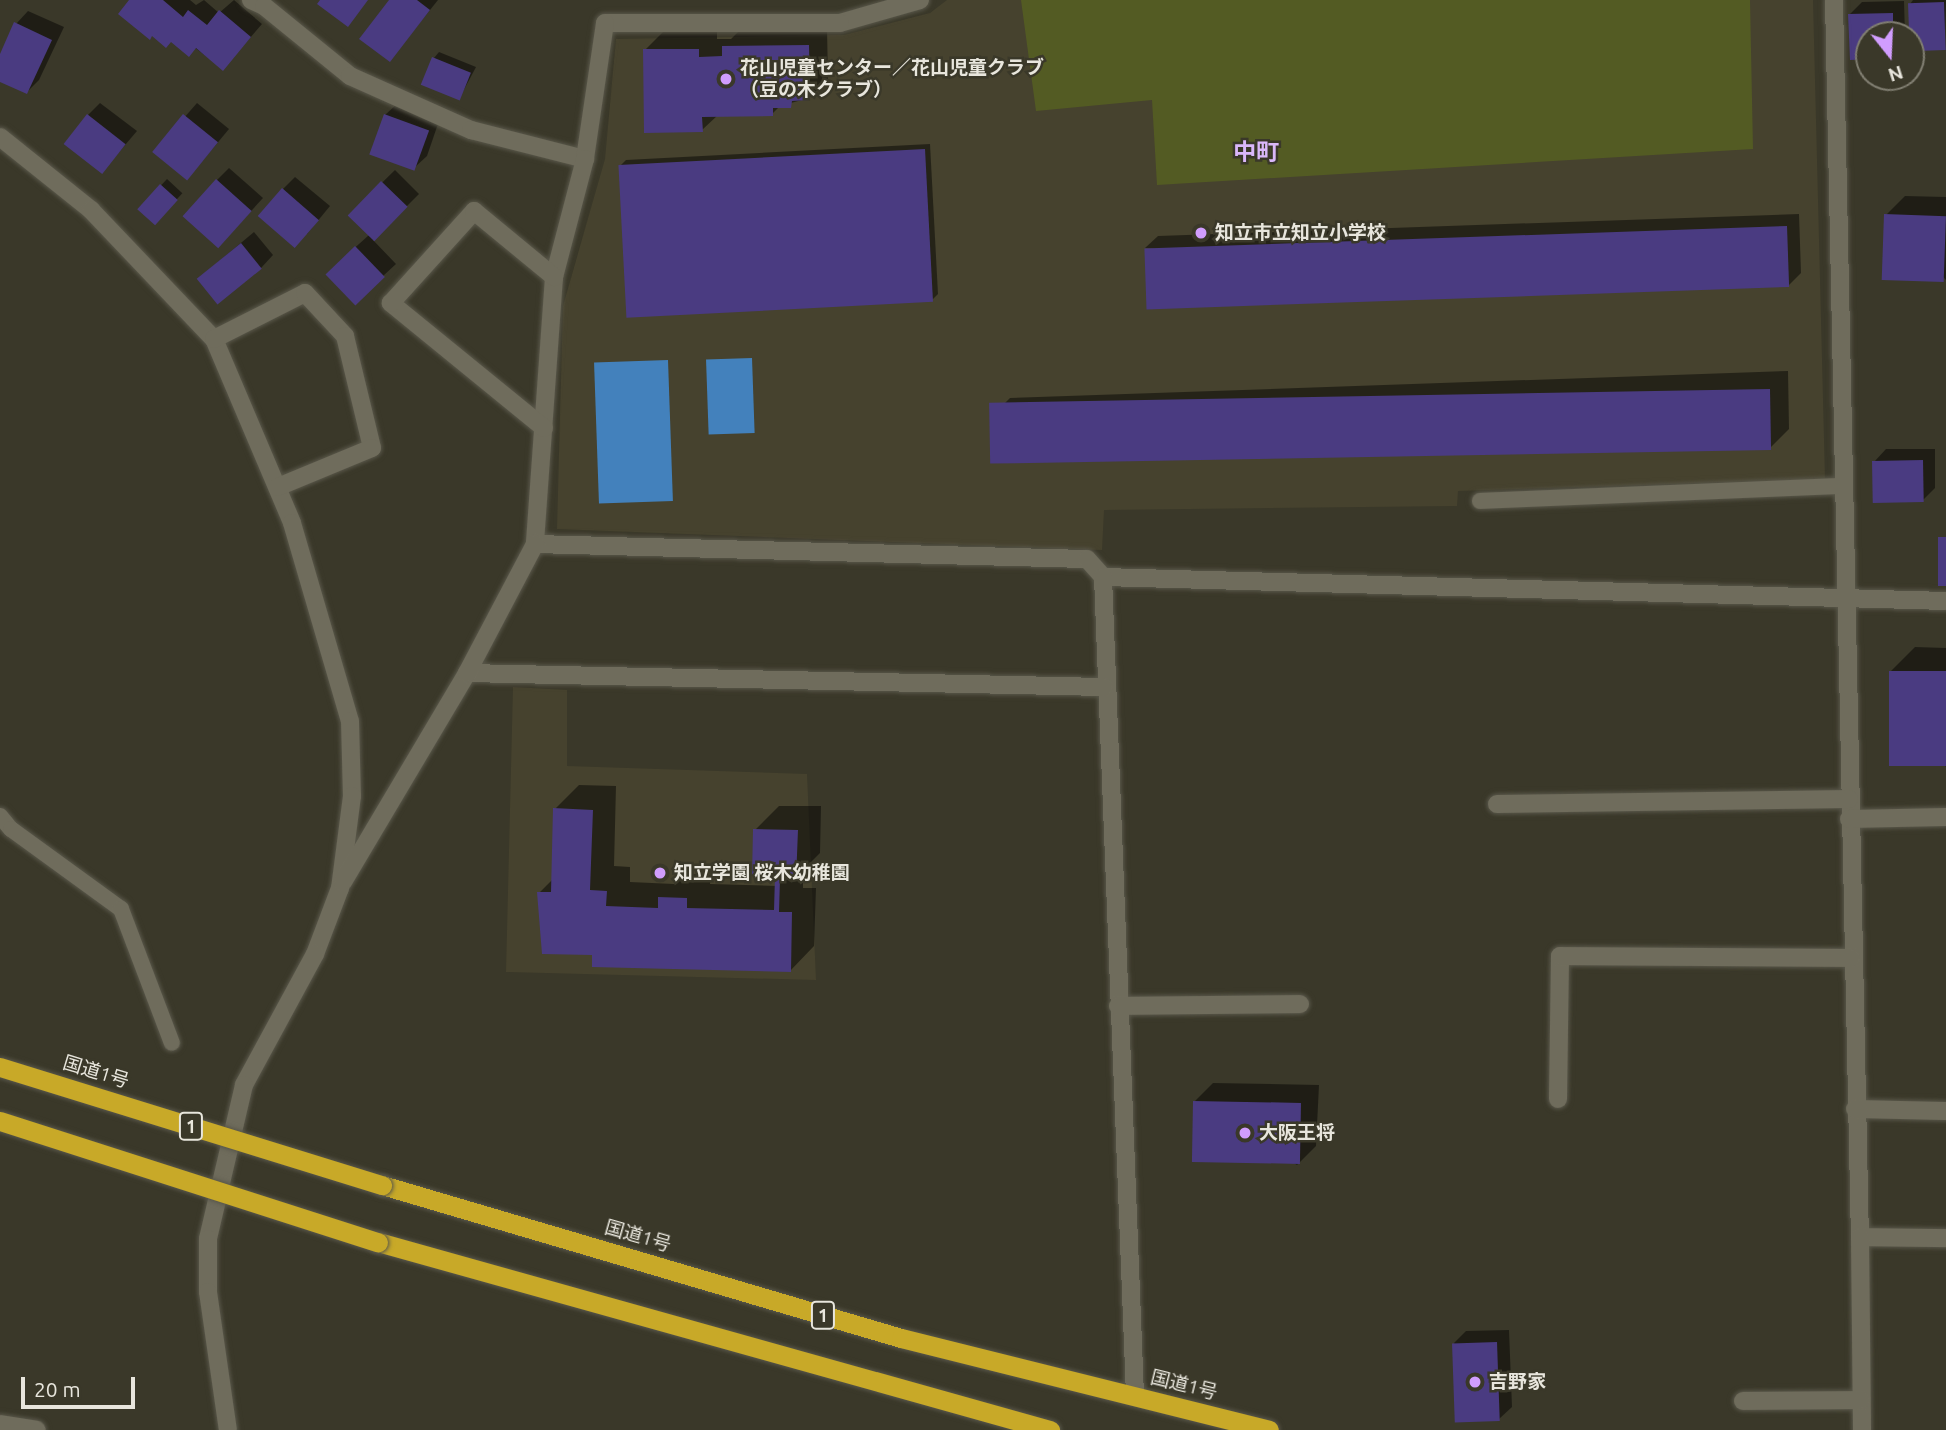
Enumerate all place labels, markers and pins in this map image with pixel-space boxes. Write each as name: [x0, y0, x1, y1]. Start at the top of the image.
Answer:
place label: 花山児童センター／花山児童クラブ （豆の木クラブ）: [740, 57, 1044, 101]
marker: 花山児童センター／花山児童クラブ （豆の木クラブ）: [718, 71, 734, 87]
place label: 知立市立知立小学校: [1215, 222, 1386, 244]
marker: 知立市立知立小学校: [1193, 225, 1209, 241]
place label: 知立学園 桜木幼稚園: [674, 862, 850, 884]
marker: 知立学園 桜木幼稚園: [652, 865, 668, 881]
place label: 大阪王将: [1259, 1122, 1335, 1144]
marker: 大阪王将: [1237, 1125, 1253, 1141]
place label: 吉野家: [1489, 1371, 1546, 1393]
marker: 吉野家: [1467, 1374, 1483, 1390]

